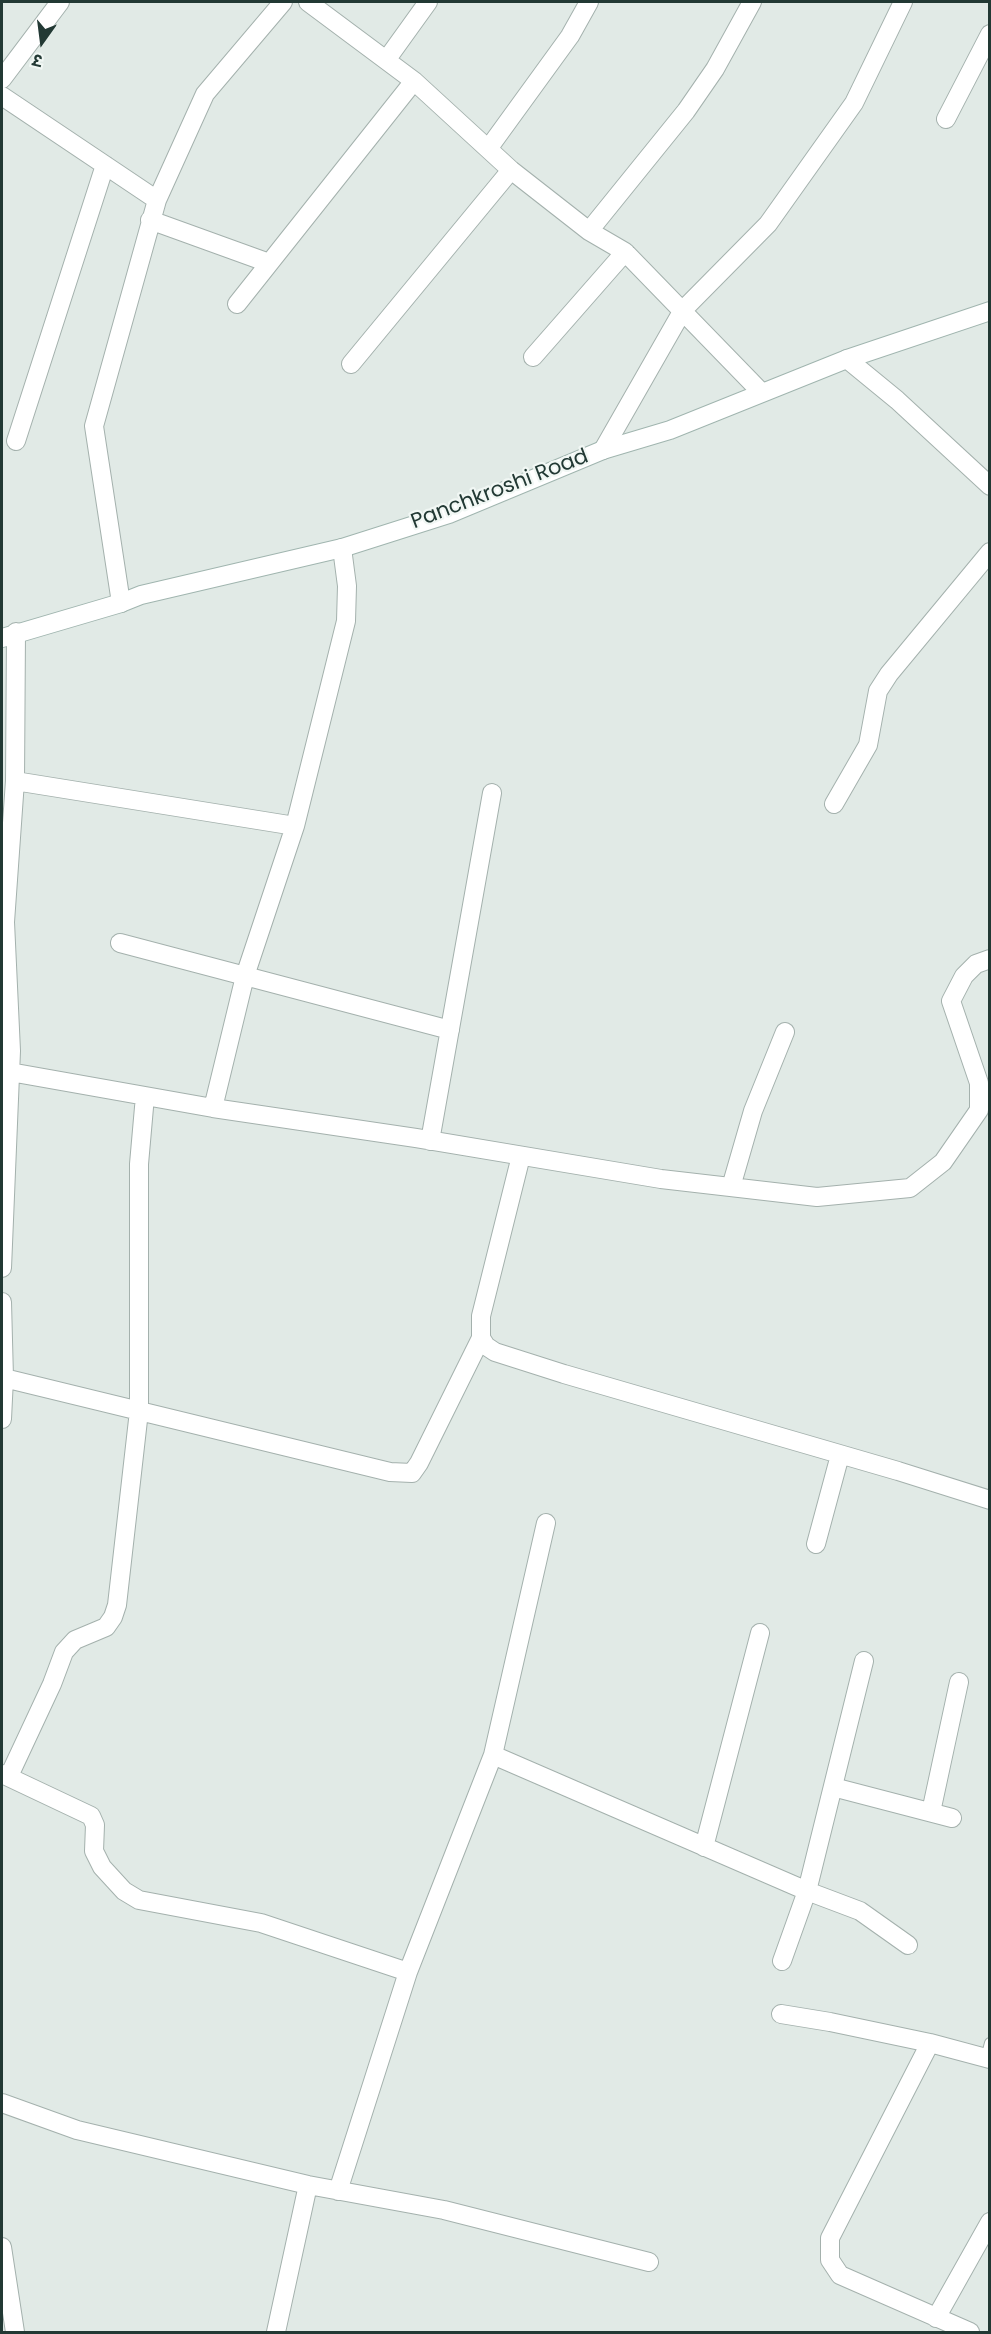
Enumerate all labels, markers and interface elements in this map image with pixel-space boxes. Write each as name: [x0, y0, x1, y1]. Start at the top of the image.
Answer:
north arrow: [12, 12, 72, 72]
text: उ: [30, 48, 45, 72]
street label: Panchkroshi Road: [408, 445, 592, 535]

